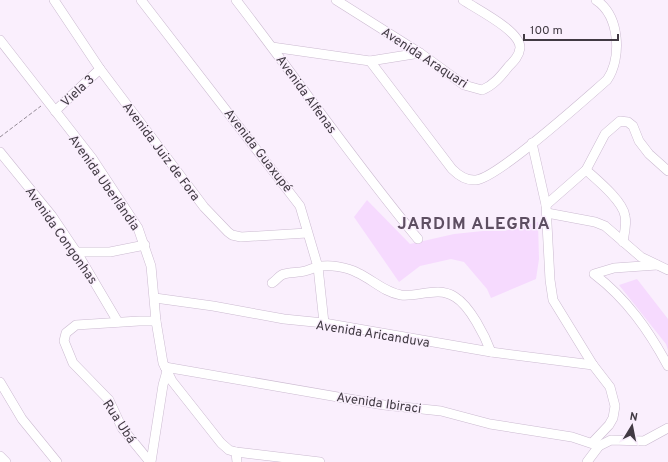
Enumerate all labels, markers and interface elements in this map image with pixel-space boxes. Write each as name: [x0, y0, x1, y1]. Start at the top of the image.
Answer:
scale bar: [524, 16, 618, 42]
text: 100 m: [530, 23, 563, 39]
street label: Avenida Araquari: [378, 25, 470, 93]
street label: Avenida Alfenas: [272, 53, 339, 137]
street label: Viela 3: [58, 72, 98, 111]
street label: Avenida Juiz de Fora: [118, 100, 203, 205]
street label: Avenida Guaxupé: [220, 106, 295, 196]
street label: Avenida Uberlândia: [64, 132, 142, 234]
street label: Avenida Congonhas: [21, 184, 100, 288]
district label: JARDIM ALEGRIA: [397, 214, 551, 236]
street label: Avenida Aricanduva: [315, 318, 431, 352]
street label: Avenida Ibiraci: [335, 390, 422, 418]
street label: Rua Ubá: [98, 397, 138, 447]
north arrow: [612, 406, 652, 446]
text: N: [628, 410, 639, 425]

